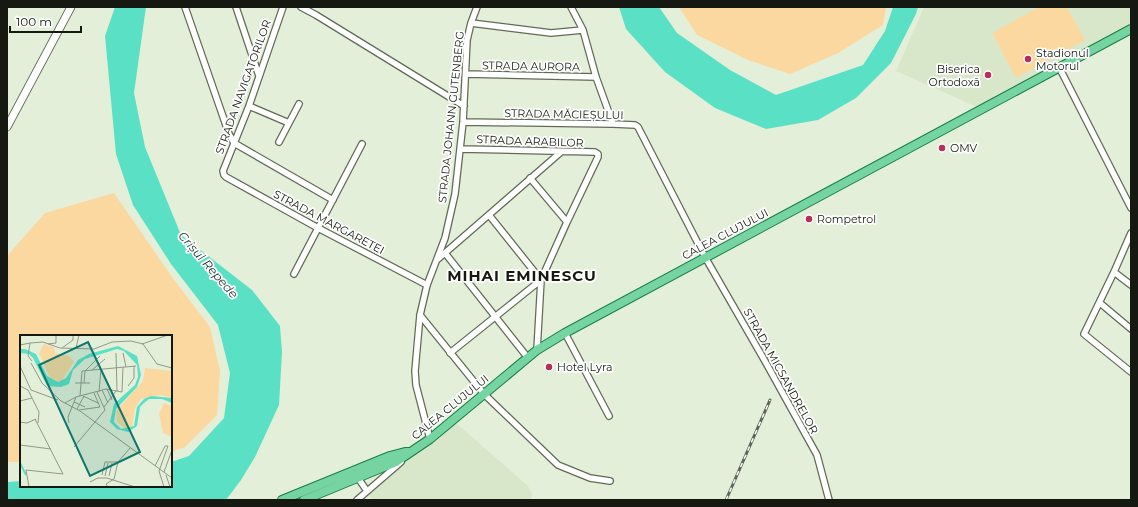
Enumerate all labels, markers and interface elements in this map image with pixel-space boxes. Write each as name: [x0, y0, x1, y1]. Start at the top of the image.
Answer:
scale bar: [10, 8, 81, 34]
text: 100 m: [16, 14, 52, 29]
street label: STRADA NAVIGATORILOR: [212, 18, 274, 156]
street label: STRADA JOHANN GUTENBERG: [435, 30, 467, 204]
place label: Stadionul Motorul: [1036, 46, 1089, 73]
marker: Stadionul Motorul: [1023, 54, 1033, 64]
street label: STRADA AURORA: [482, 58, 580, 74]
place label: Biserica Ortodoxă: [929, 62, 980, 89]
marker: Biserica Ortodoxă: [983, 70, 993, 80]
street label: STRADA MĂCIEȘULUI: [504, 106, 624, 122]
street label: STRADA ARABILOR: [476, 132, 584, 150]
place label: OMV: [950, 141, 978, 155]
marker: OMV: [937, 143, 947, 153]
street label: STRADA MARGARETEI: [271, 187, 387, 257]
street label: CALEA CLUJULUI: [680, 205, 770, 263]
place label: Rompetrol: [817, 212, 876, 226]
marker: Rompetrol: [804, 214, 814, 224]
water label: Crișul Repede: [175, 228, 241, 301]
district label: MIHAI EMINESCU: [447, 266, 597, 285]
street label: STRADA MICSANDRELOR: [741, 306, 821, 436]
inset map: [20, 335, 172, 487]
place label: Hotel Lyra: [557, 360, 612, 374]
marker: Hotel Lyra: [544, 362, 554, 372]
street label: CALEA CLUJULUI: [408, 371, 492, 443]

